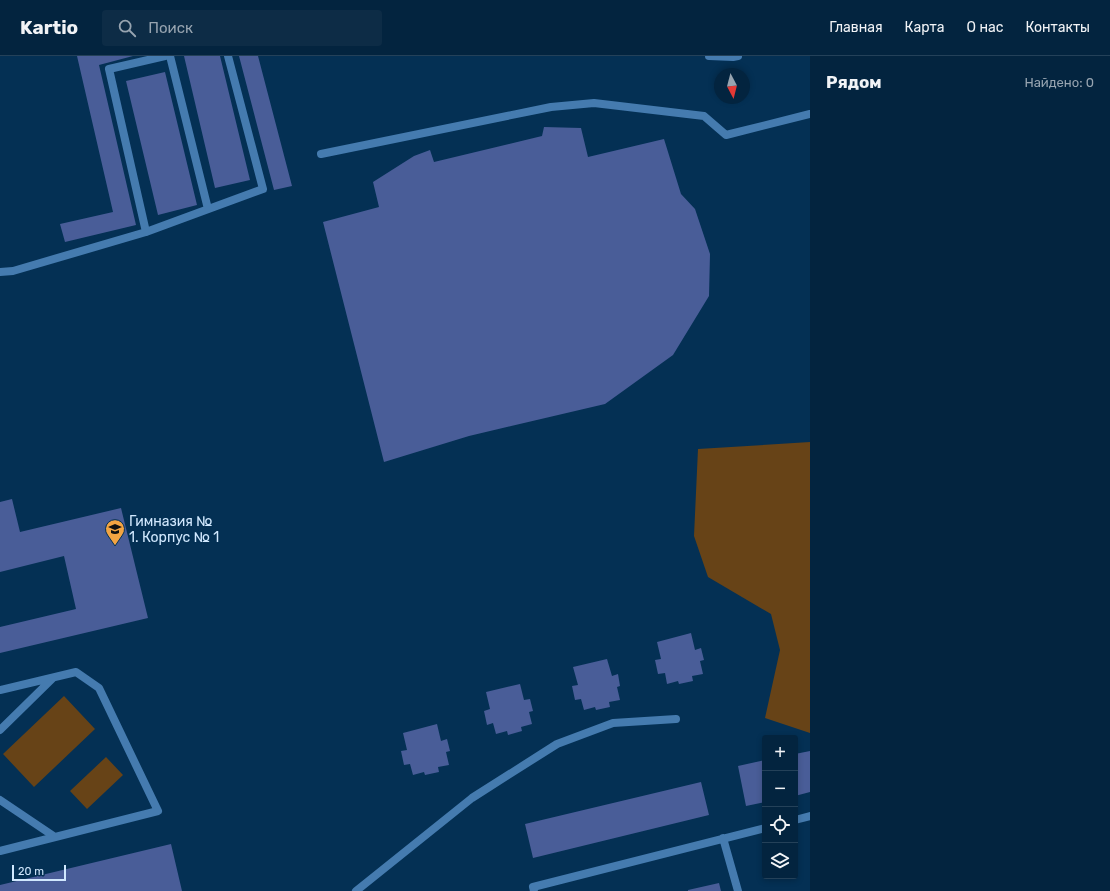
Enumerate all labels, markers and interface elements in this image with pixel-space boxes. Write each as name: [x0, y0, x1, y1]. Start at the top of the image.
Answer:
search box: [102, 10, 382, 46]
text: Kartio: [20, 16, 78, 39]
icon: search: [116, 17, 138, 39]
text: Поиск: [148, 19, 193, 37]
text: Главная: [829, 19, 883, 36]
text: Карта: [905, 19, 945, 36]
text: О нас: [967, 19, 1003, 36]
text: Контакты: [1025, 19, 1090, 36]
north arrow: [714, 68, 750, 104]
text: Рядом: [826, 72, 882, 92]
text: Найдено: 0: [1024, 75, 1094, 90]
place label: Гимназия № 1. Корпус № 1: [129, 513, 219, 546]
school or university icon: Гимназия № 1. Корпус № 1: [104, 518, 126, 546]
map controls: [762, 735, 798, 879]
button: +: [762, 735, 798, 771]
button: −: [762, 771, 798, 807]
button: locate: [762, 807, 798, 843]
button: layers: [762, 843, 798, 879]
scale bar: [12, 863, 66, 882]
text: 20 m: [18, 865, 44, 878]

